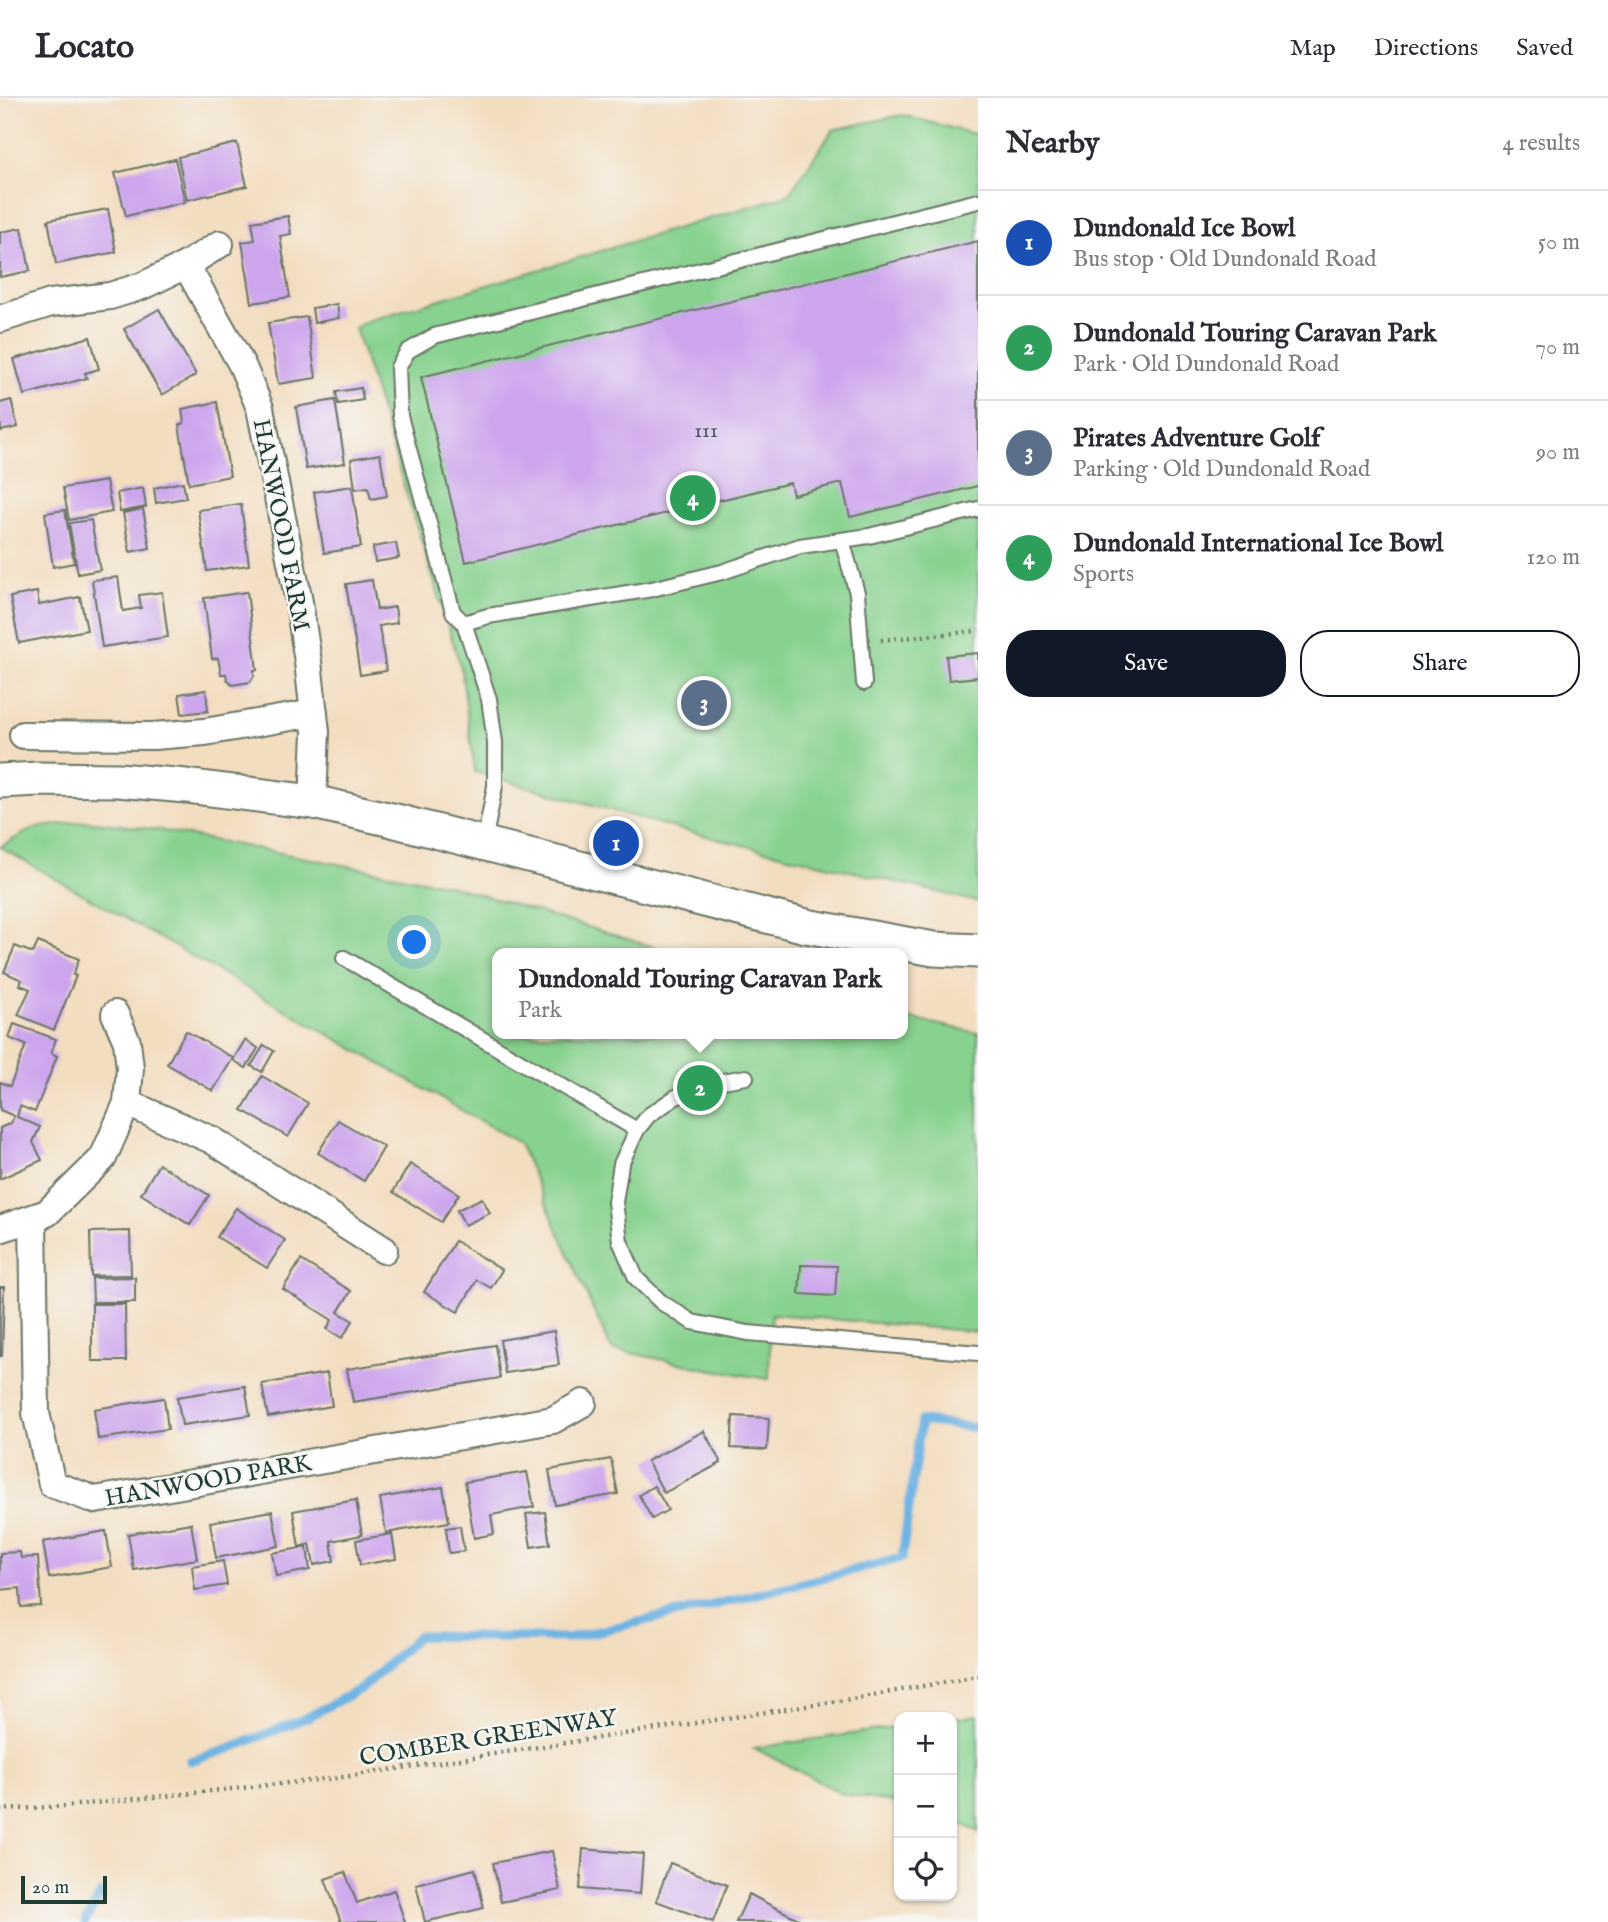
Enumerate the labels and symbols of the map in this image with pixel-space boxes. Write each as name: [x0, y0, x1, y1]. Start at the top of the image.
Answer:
street label: HANWOOD FARM: [245, 416, 316, 634]
house number: 111: [694, 418, 718, 445]
pin: 4: [670, 472, 716, 524]
pin: 3: [681, 677, 727, 729]
pin: 1: [593, 817, 639, 869]
your location: [397, 925, 431, 959]
pin: 2: [677, 1062, 723, 1114]
street label: HANWOOD PARK: [103, 1448, 315, 1515]
street label: COMBER GREENWAY: [357, 1703, 621, 1774]
scale bar: [21, 1873, 107, 1905]

